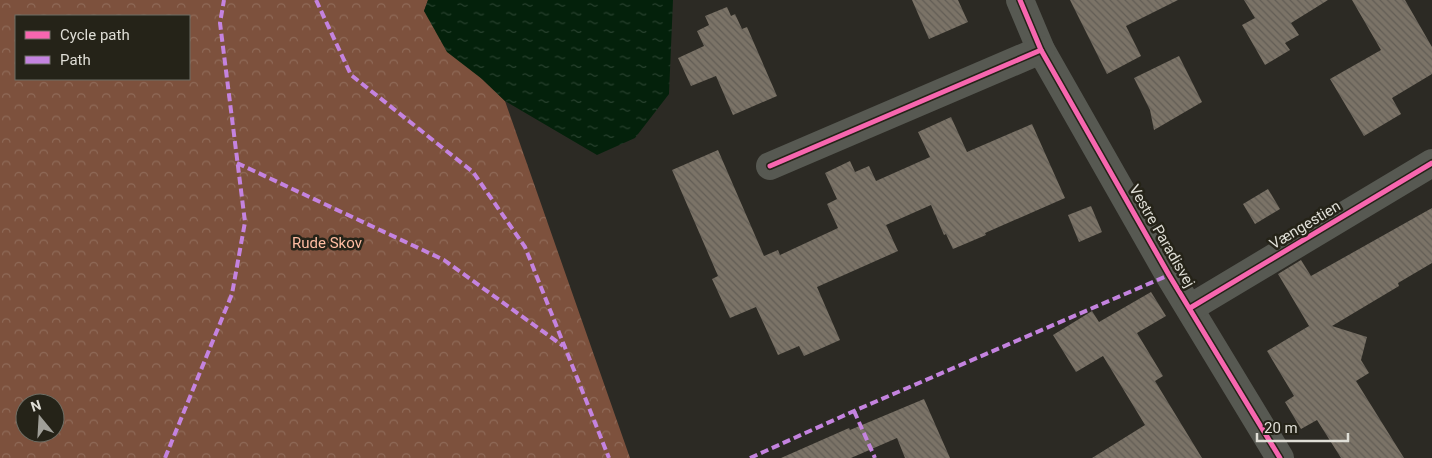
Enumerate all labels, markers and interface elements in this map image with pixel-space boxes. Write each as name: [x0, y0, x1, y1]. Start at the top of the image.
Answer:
legend: [15, 15, 190, 80]
text: Cycle path: [60, 26, 130, 44]
text: Path: [60, 51, 91, 69]
street label: Vestre Paradisvej: [1125, 181, 1199, 291]
street label: Vængestien: [1266, 197, 1344, 253]
park label: Rude Skov: [292, 234, 362, 252]
north arrow: [15, 393, 65, 443]
text: N: [29, 396, 43, 415]
scale bar: [1257, 410, 1348, 442]
text: 20 m: [1264, 419, 1298, 437]

